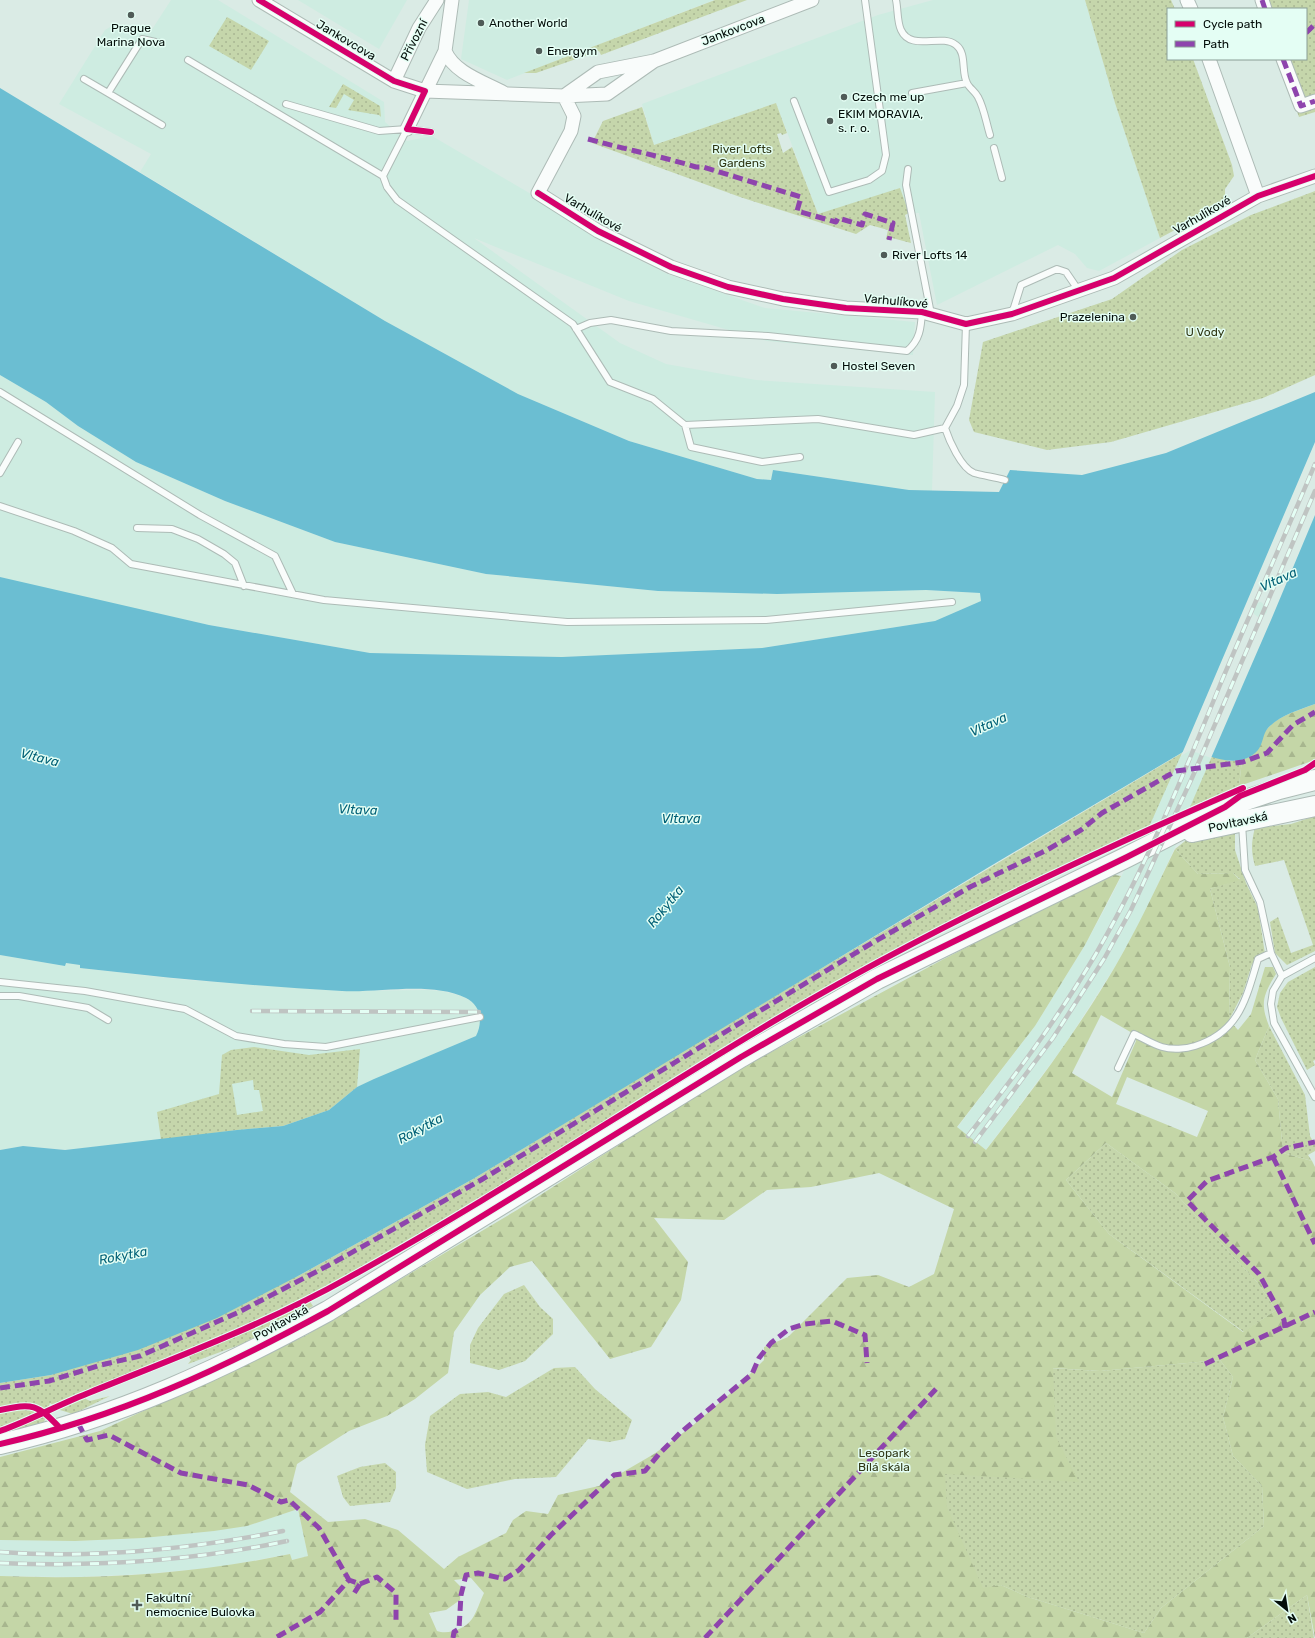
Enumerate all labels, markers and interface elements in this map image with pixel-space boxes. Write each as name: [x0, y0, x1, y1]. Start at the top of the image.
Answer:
legend: [1167, 8, 1307, 60]
marker: Prague Marina Nova: [126, 10, 136, 20]
street label: Jankovcova: [699, 12, 767, 48]
street label: Přívozní: [398, 16, 431, 63]
place label: Another World: [489, 16, 568, 30]
street label: Jankovcova: [314, 17, 378, 63]
text: Cycle path: [1203, 17, 1262, 31]
marker: Another World: [476, 18, 486, 28]
place label: Prague Marina Nova: [97, 21, 165, 49]
text: Path: [1203, 37, 1229, 51]
place label: Energym: [547, 44, 597, 58]
marker: Energym: [534, 46, 544, 56]
place label: Czech me up: [852, 90, 924, 104]
marker: Czech me up: [839, 92, 849, 102]
place label: EKIM MORAVIA, s. r. o.: [838, 107, 923, 135]
marker: EKIM MORAVIA, s. r. o.: [825, 116, 835, 126]
park label: River Lofts Gardens: [712, 142, 772, 170]
street label: Varhulíkové: [562, 191, 625, 235]
street label: Varhulíkové: [1171, 193, 1234, 237]
place label: River Lofts 14: [892, 248, 968, 262]
marker: River Lofts 14: [879, 250, 889, 260]
street label: Varhulíkové: [863, 291, 929, 311]
place label: Prazelenina: [1060, 310, 1125, 324]
marker: Prazelenina: [1128, 312, 1138, 322]
park label: U Vody: [1186, 325, 1225, 339]
place label: Hostel Seven: [842, 359, 915, 373]
marker: Hostel Seven: [829, 361, 839, 371]
water label: Vltava: [1257, 564, 1299, 595]
water label: Vltava: [967, 709, 1009, 740]
water label: Vltava: [19, 745, 61, 770]
water label: Vltava: [338, 801, 378, 818]
street label: Povltavská: [1207, 809, 1269, 835]
water label: Vltava: [661, 811, 701, 826]
water label: Rokytka: [644, 882, 687, 930]
water label: Rokytka: [395, 1110, 446, 1147]
water label: Rokytka: [98, 1243, 149, 1268]
street label: Povltavská: [251, 1302, 311, 1344]
park label: Lesopark Bílá skála: [858, 1446, 910, 1474]
north arrow: [1267, 1590, 1307, 1630]
place label: Fakultní nemocnice Bulovka: [146, 1591, 255, 1619]
marker: Fakultní nemocnice Bulovka: [131, 1599, 143, 1611]
text: N: [1285, 1611, 1298, 1626]

